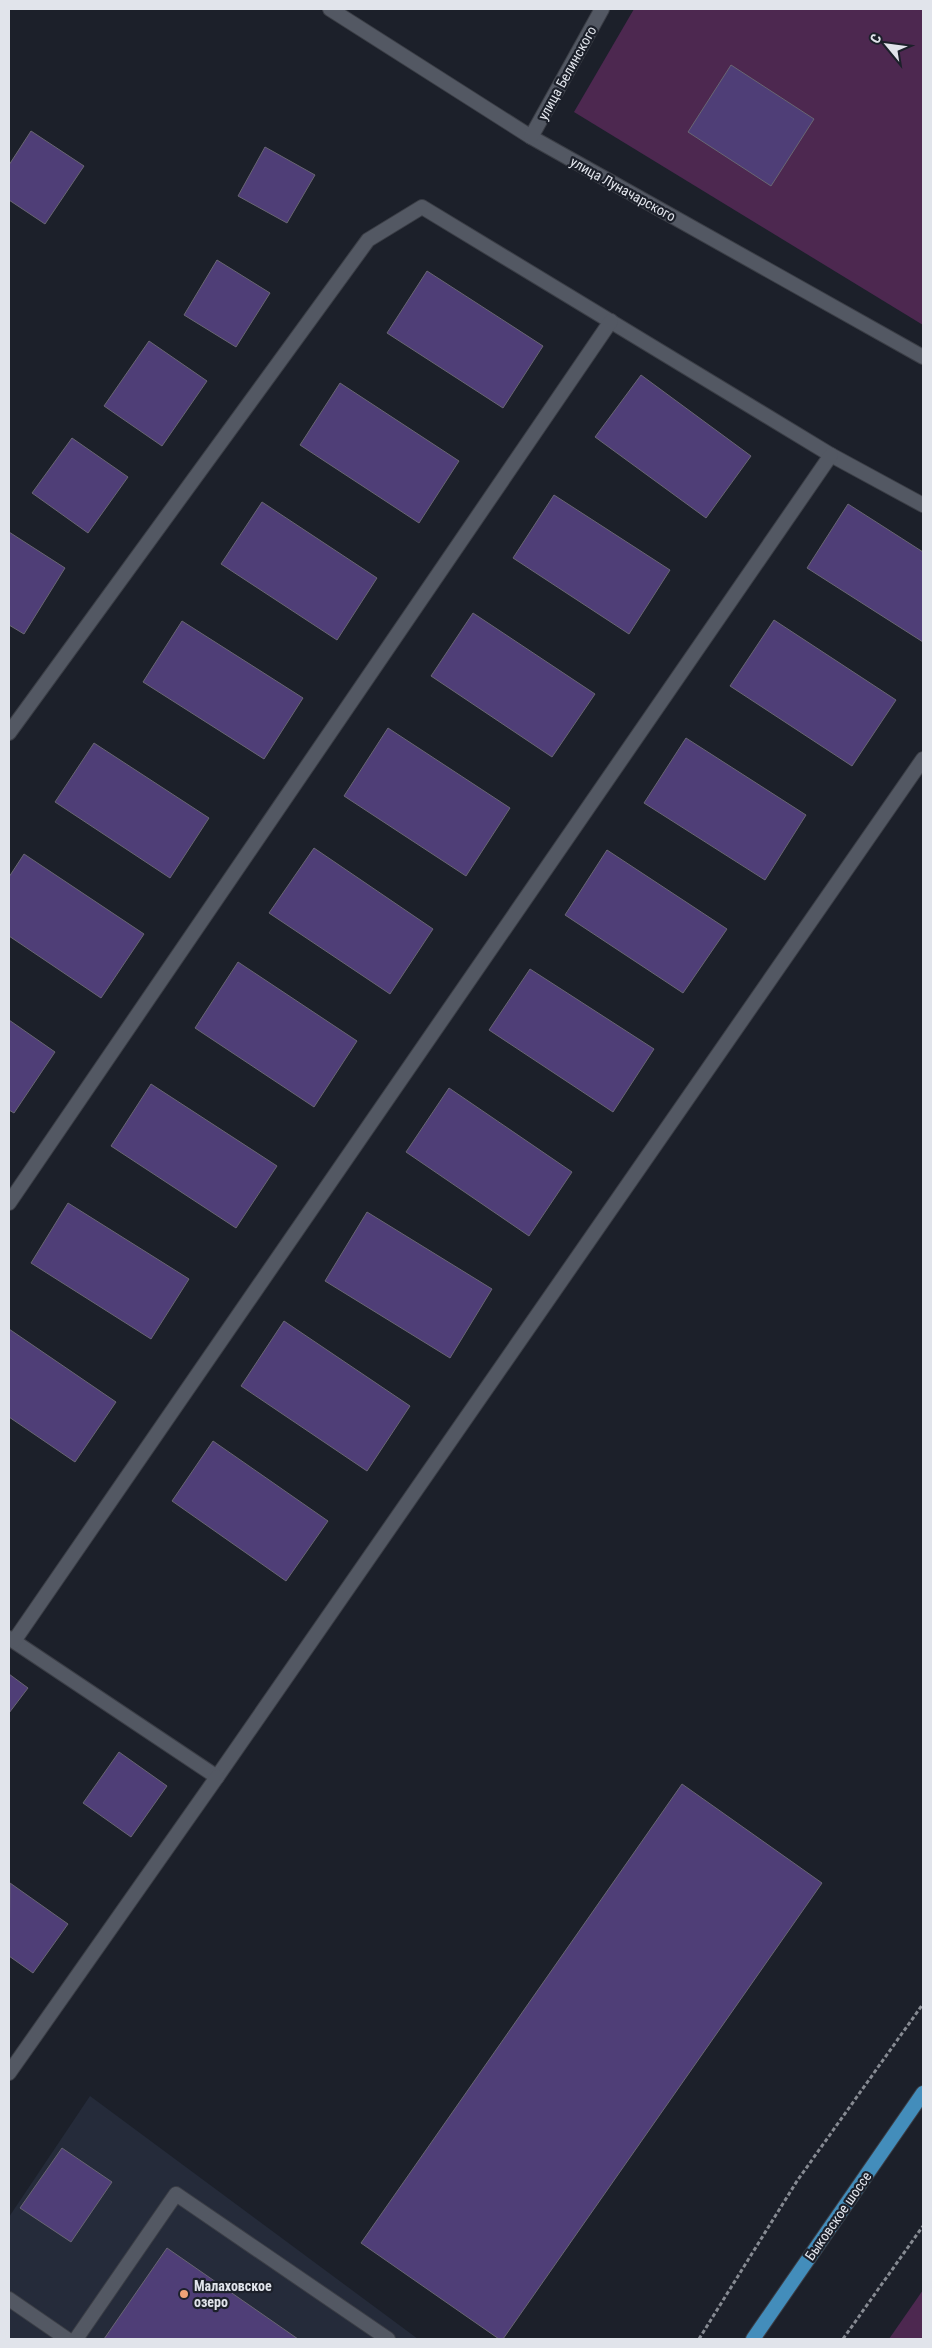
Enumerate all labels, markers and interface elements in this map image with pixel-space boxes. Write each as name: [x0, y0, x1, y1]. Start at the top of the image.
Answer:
north arrow: [862, 20, 912, 70]
street label: улица Белинского: [535, 23, 599, 123]
text: С: [867, 31, 885, 46]
street label: улица Луначарского: [568, 153, 678, 225]
street label: Быковское шоссе: [802, 2168, 875, 2263]
place label: Малаховское озеро: [194, 2278, 272, 2310]
marker: Малаховское озеро: [178, 2288, 190, 2300]

